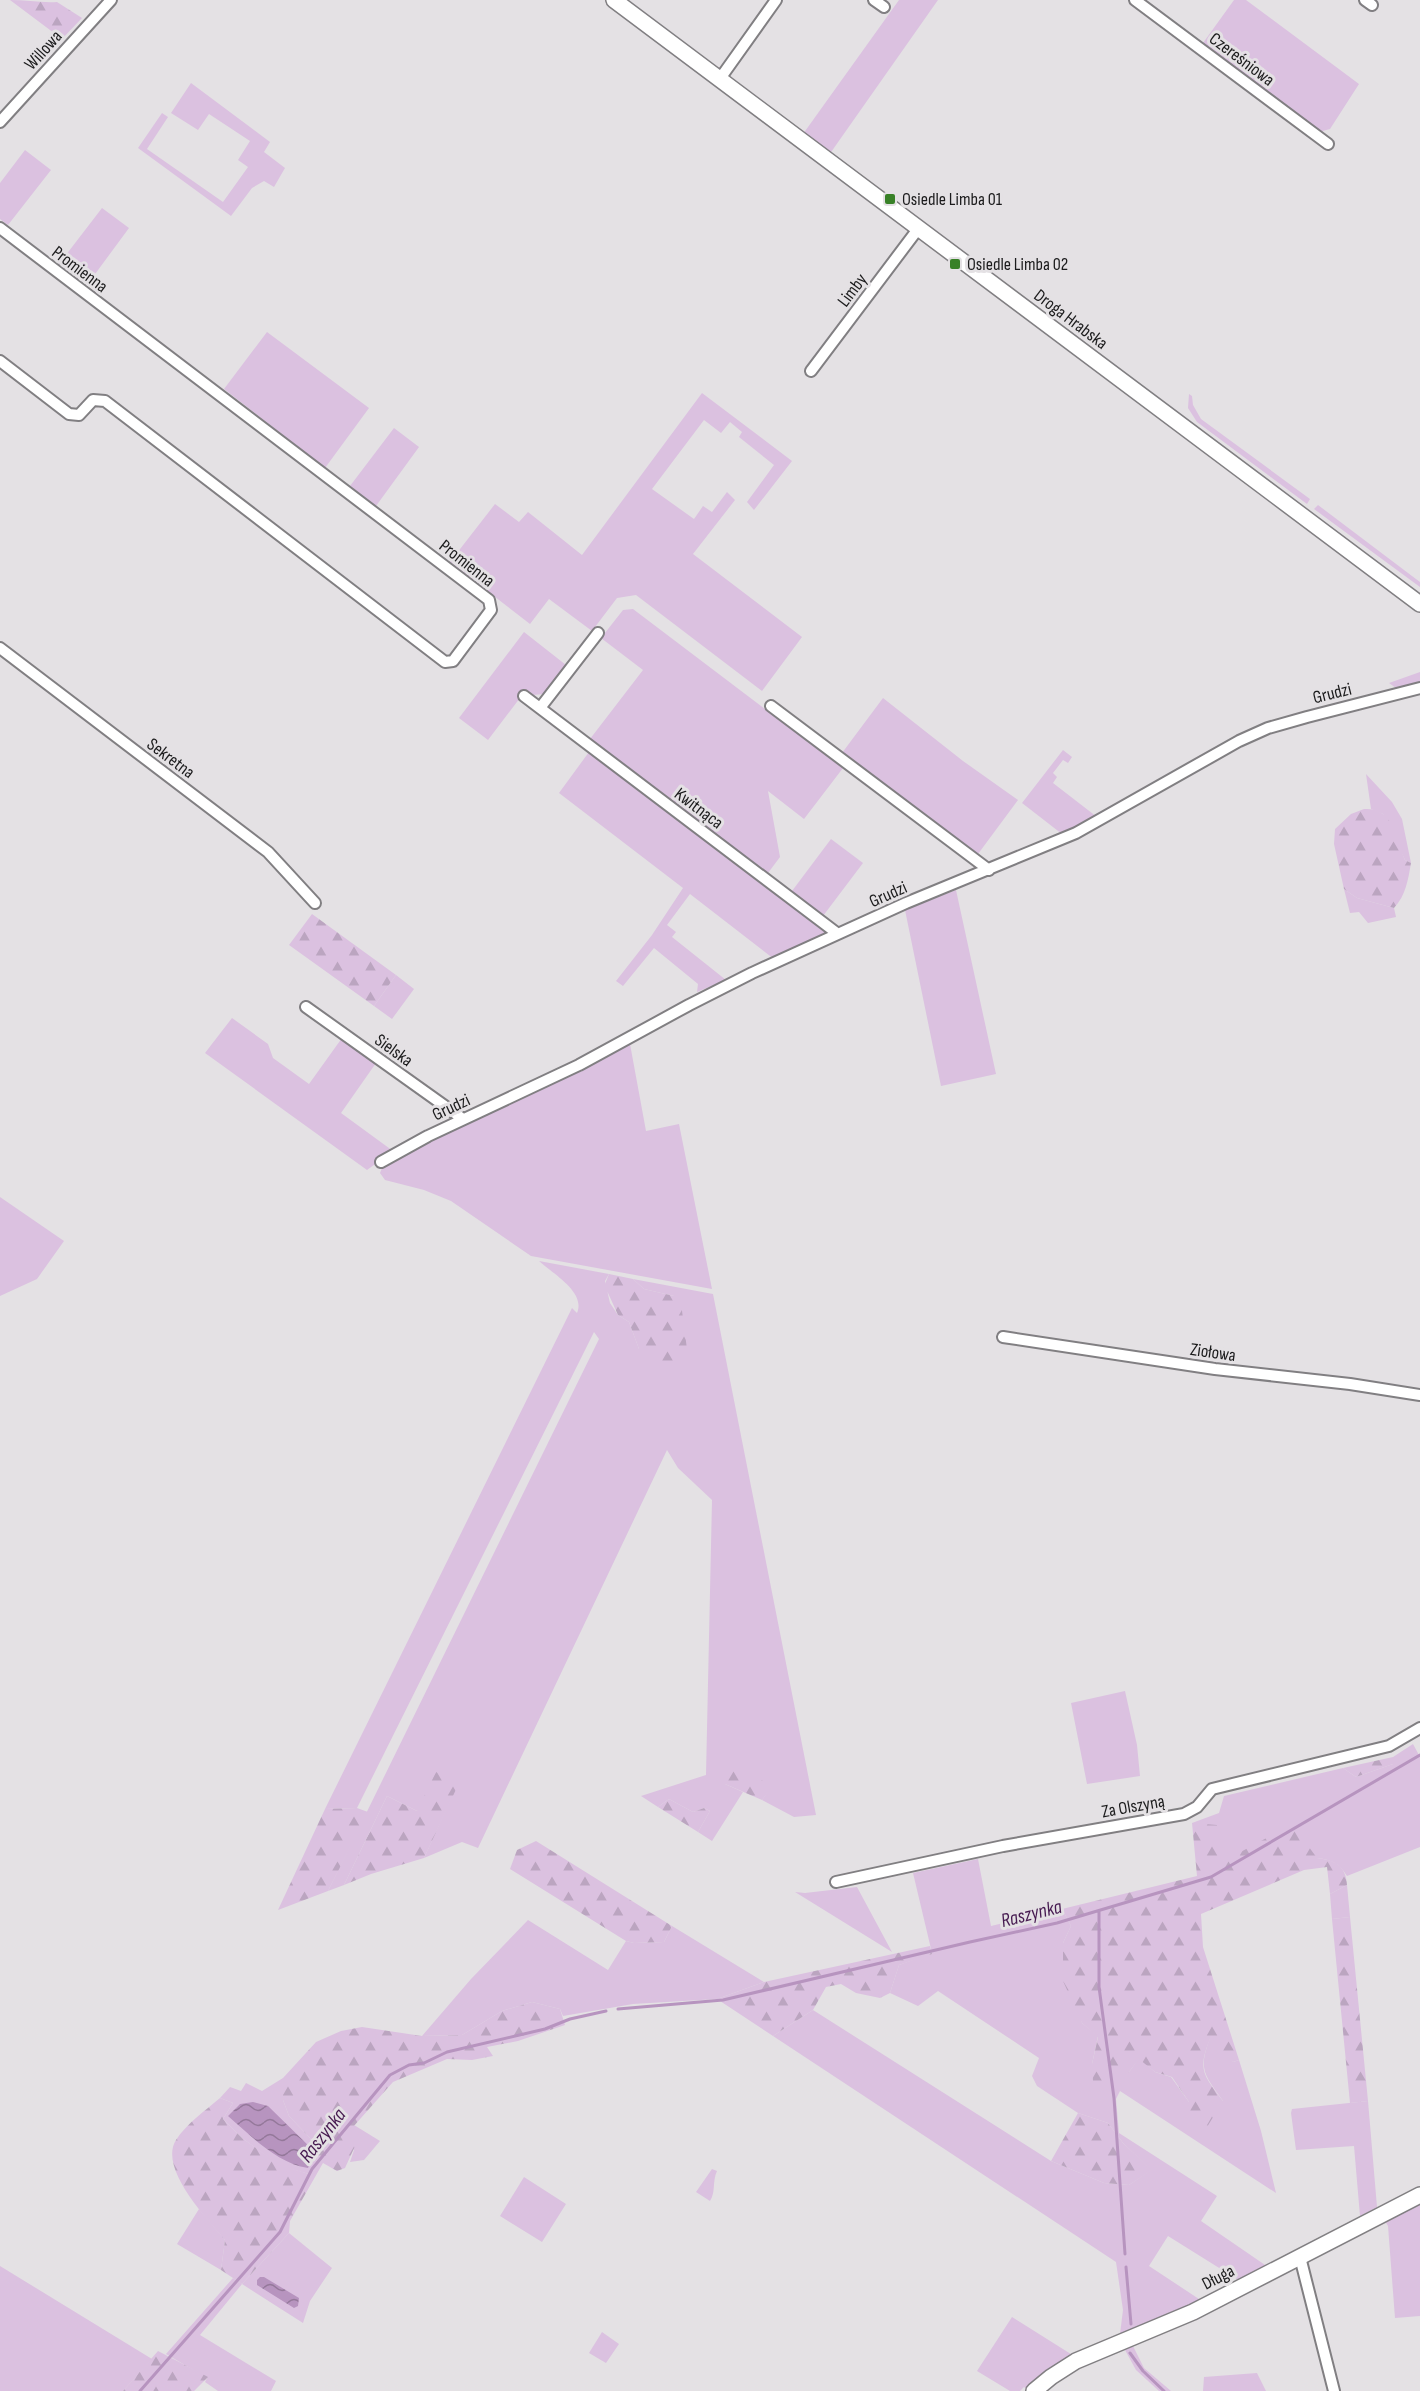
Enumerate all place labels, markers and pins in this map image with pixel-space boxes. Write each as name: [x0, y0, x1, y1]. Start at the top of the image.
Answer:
place label: Osiedle Limba 01: [902, 189, 1003, 210]
marker: Osiedle Limba 01: [883, 192, 897, 206]
place label: Osiedle Limba 02: [967, 254, 1068, 275]
marker: Osiedle Limba 02: [948, 257, 962, 271]

